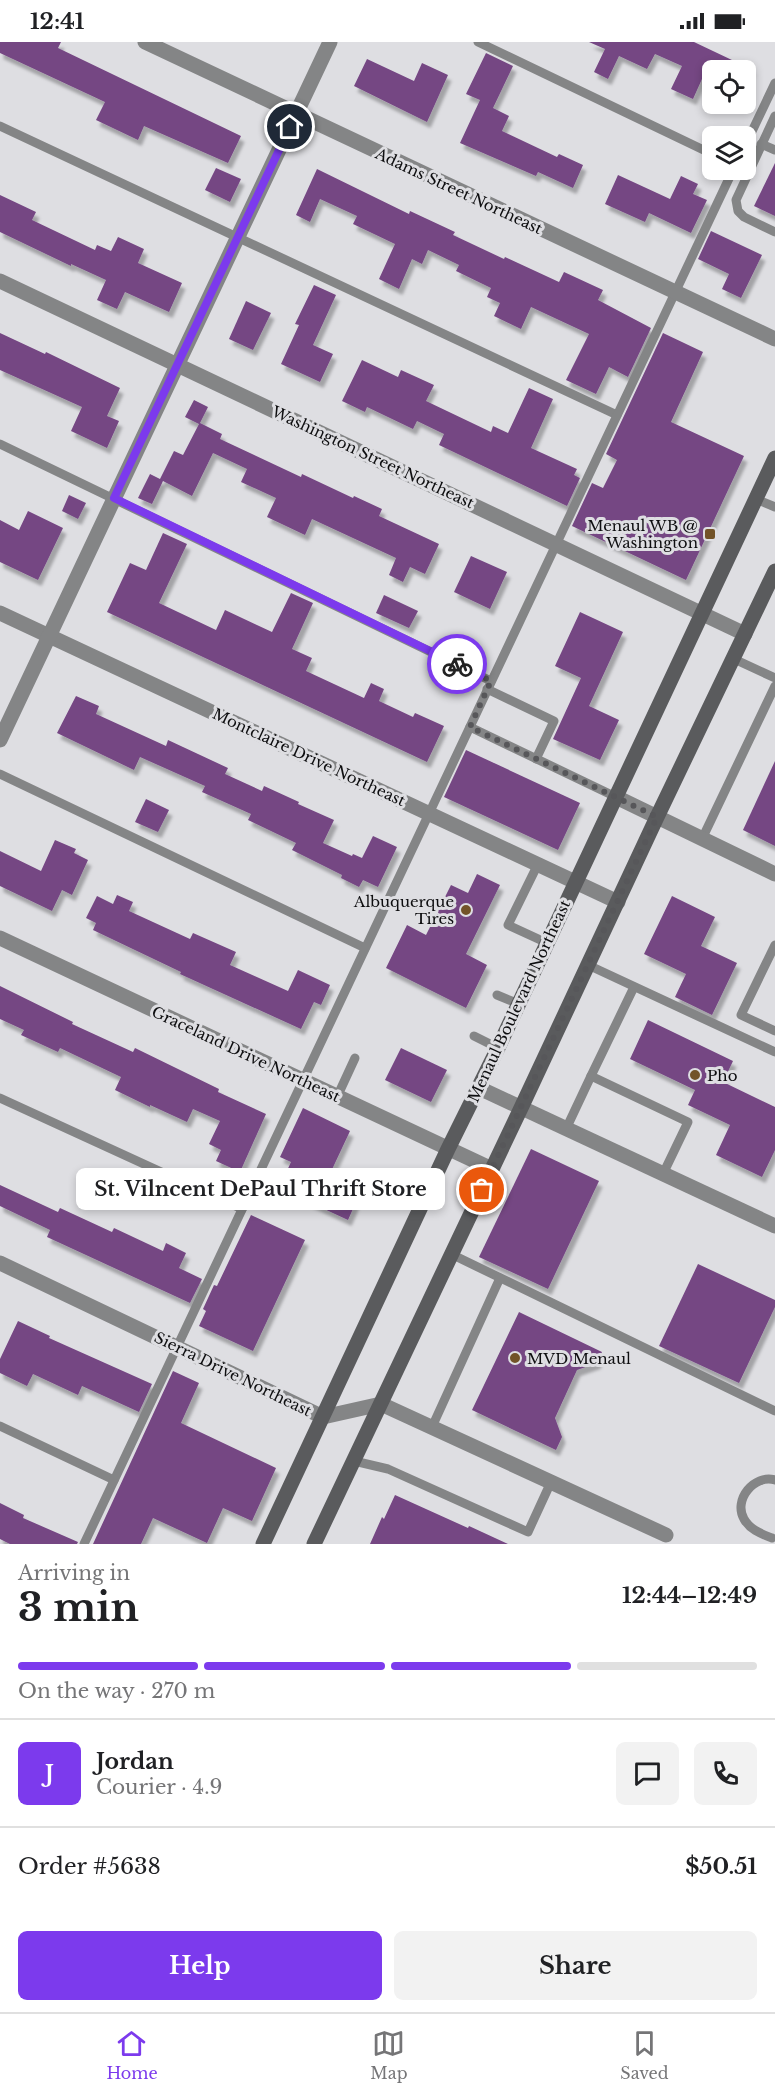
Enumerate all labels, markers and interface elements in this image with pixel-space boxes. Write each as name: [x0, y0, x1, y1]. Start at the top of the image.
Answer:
text: 12:41: [30, 8, 84, 35]
map controls: [702, 60, 756, 180]
button: locate: [702, 60, 756, 114]
pin: [264, 101, 315, 152]
icon: home: [273, 110, 306, 143]
button: layers: [702, 126, 756, 180]
street label: Adams Street Northeast: [372, 144, 546, 238]
street label: Washington Street Northeast: [268, 401, 478, 512]
place label: Menaul WB @ Washington: [587, 516, 698, 552]
marker: Menaul WB @ Washington: [703, 527, 717, 541]
courier: [427, 634, 487, 694]
icon: bike: [441, 648, 474, 681]
street label: Montclaire Drive Northeast: [210, 704, 409, 810]
place label: Albuquerque Tires: [353, 892, 454, 928]
street label: Menaul Boulevard Northeast: [464, 896, 574, 1105]
marker: Albuquerque Tires: [459, 903, 473, 917]
street label: Graceland Drive Northeast: [149, 1002, 344, 1106]
place label: Pho: [707, 1066, 738, 1085]
marker: Pho: [688, 1068, 702, 1082]
pin: [456, 1164, 507, 1215]
callout: St. Vilncent DePaul Thrift Store: [77, 1169, 446, 1211]
icon: bag: [465, 1173, 498, 1206]
text: St. Vilncent DePaul Thrift Store: [94, 1177, 427, 1201]
street label: Sierra Drive Northeast: [151, 1328, 315, 1421]
place label: MVD Menaul: [527, 1349, 631, 1368]
marker: MVD Menaul: [508, 1351, 522, 1365]
text: Arriving in: [18, 1561, 130, 1585]
text: 12:44–12:49: [622, 1582, 757, 1609]
text: 3 min: [18, 1583, 139, 1632]
text: On the way · 270 m: [18, 1679, 215, 1703]
button: chat: [616, 1742, 679, 1805]
button: phone: [694, 1742, 757, 1805]
text: Jordan: [96, 1748, 174, 1775]
text: J: [45, 1760, 54, 1787]
text: Courier · 4.9: [96, 1775, 222, 1799]
text: Order #5638: [18, 1853, 161, 1880]
text: $50.51: [685, 1853, 757, 1880]
button: Help: [18, 1931, 382, 2000]
button: Share: [394, 1931, 757, 2000]
tab: Home: [106, 2027, 158, 2083]
tab: Map: [370, 2027, 408, 2083]
tab: Saved: [620, 2027, 669, 2083]

